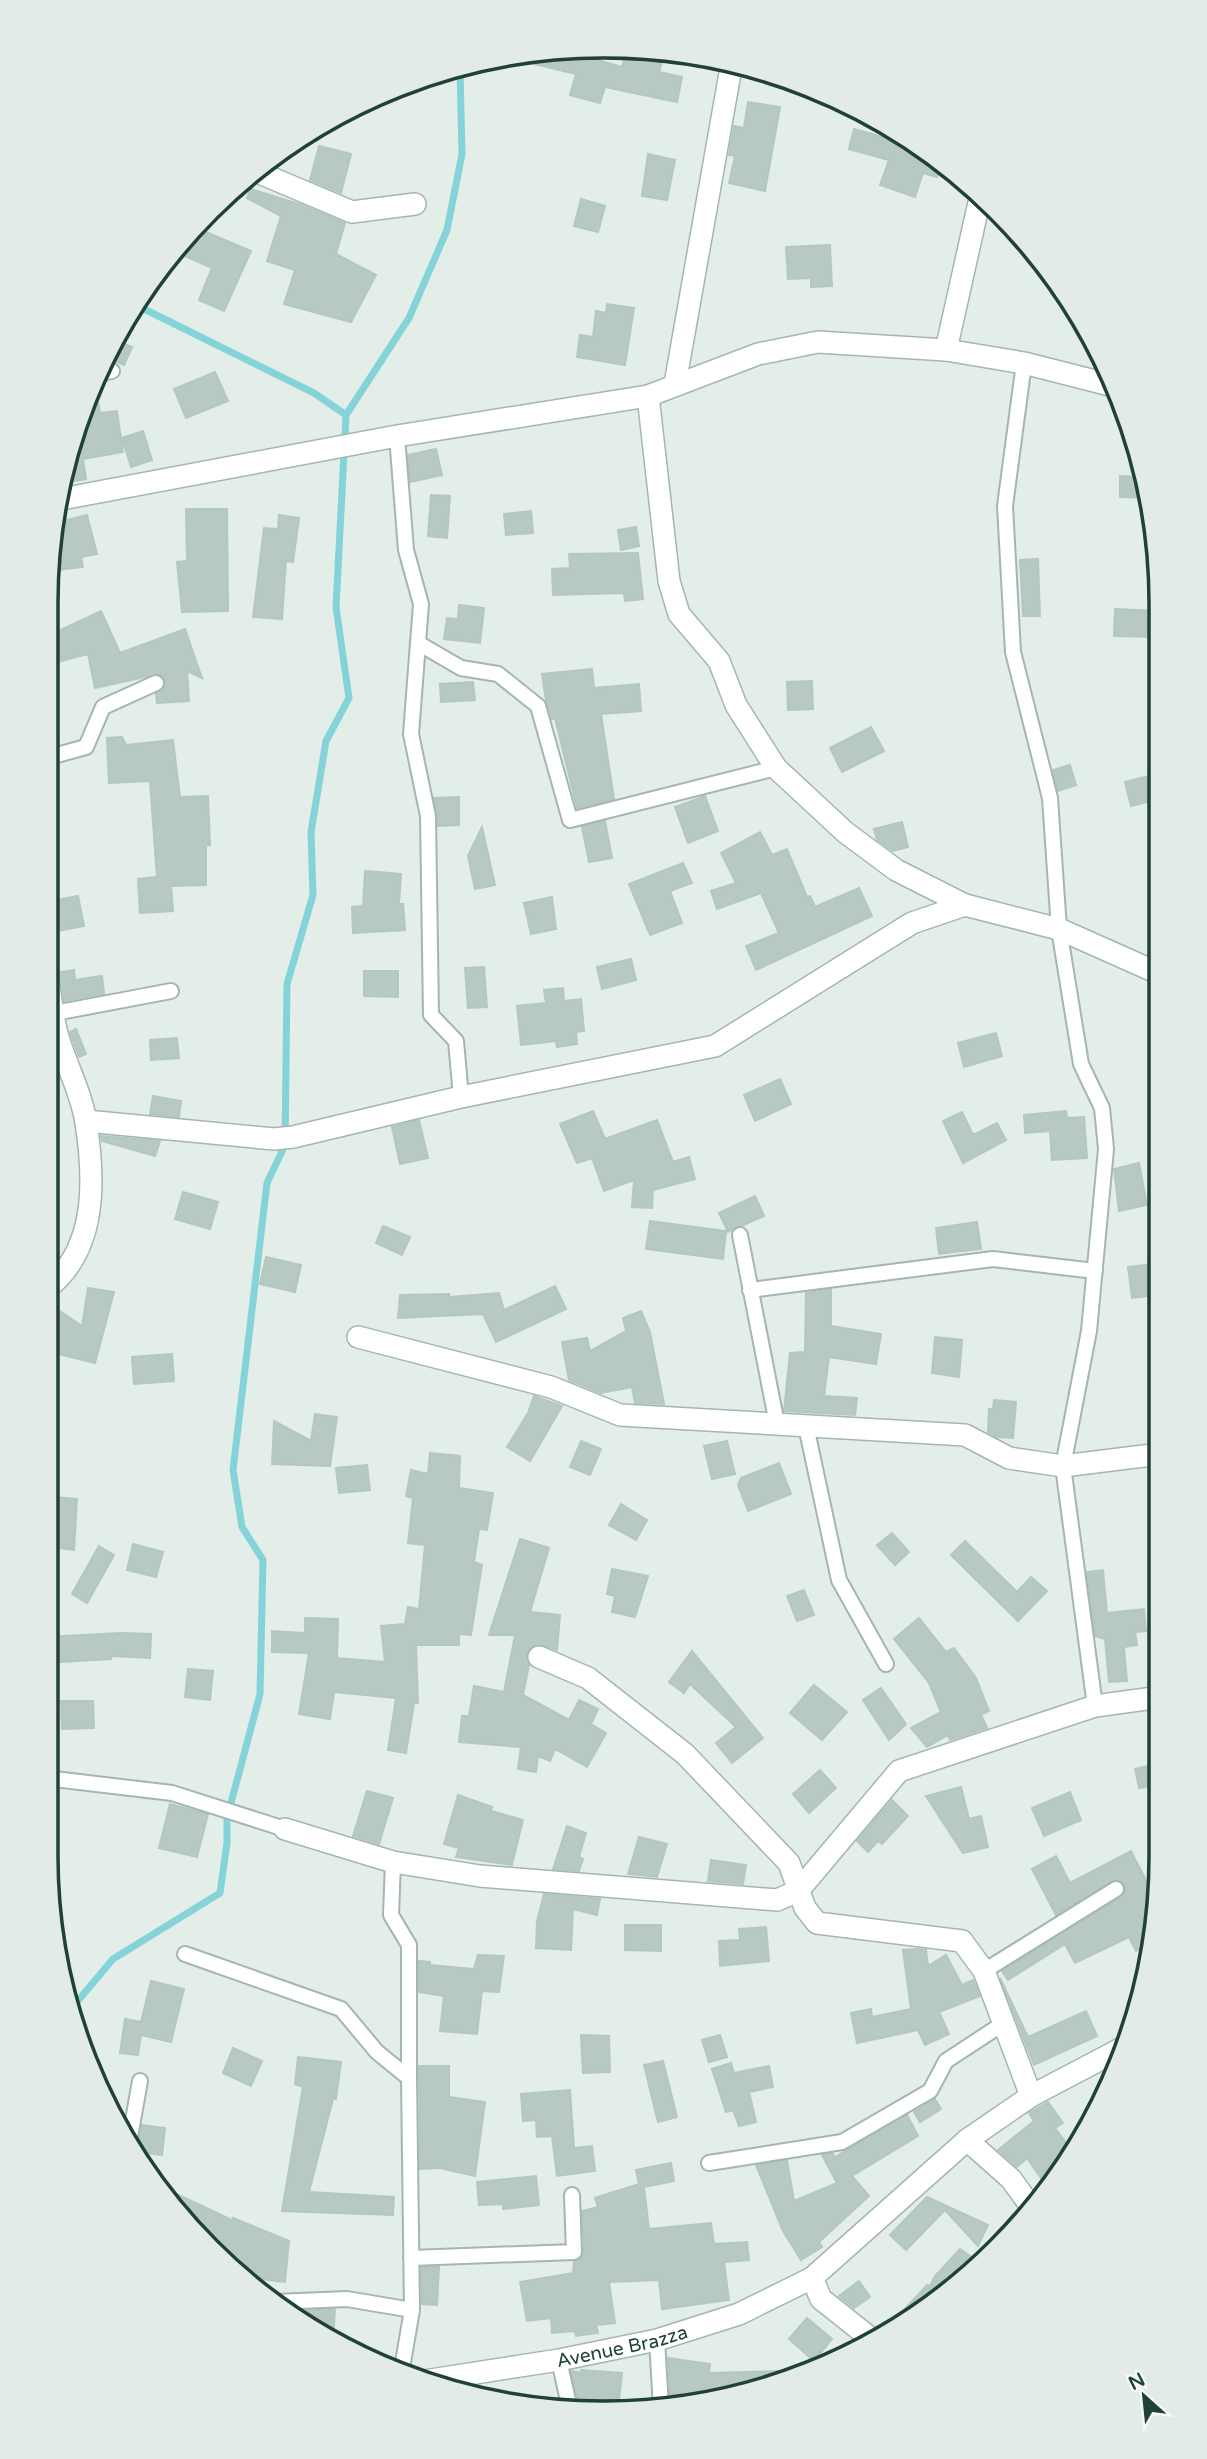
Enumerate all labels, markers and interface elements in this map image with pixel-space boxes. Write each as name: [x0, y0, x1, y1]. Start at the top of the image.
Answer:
street label: Avenue Brazza: [555, 2321, 690, 2372]
north arrow: [1109, 2361, 1179, 2431]
text: N: [1125, 2368, 1149, 2395]

